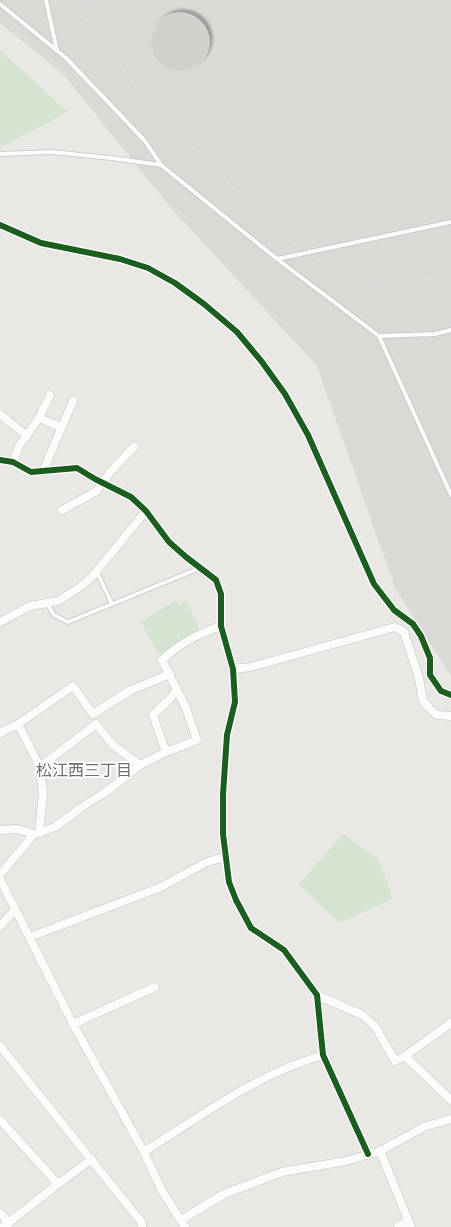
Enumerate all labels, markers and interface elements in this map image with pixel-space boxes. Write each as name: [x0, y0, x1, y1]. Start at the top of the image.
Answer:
district label: 松江西三丁目: [36, 762, 132, 782]

